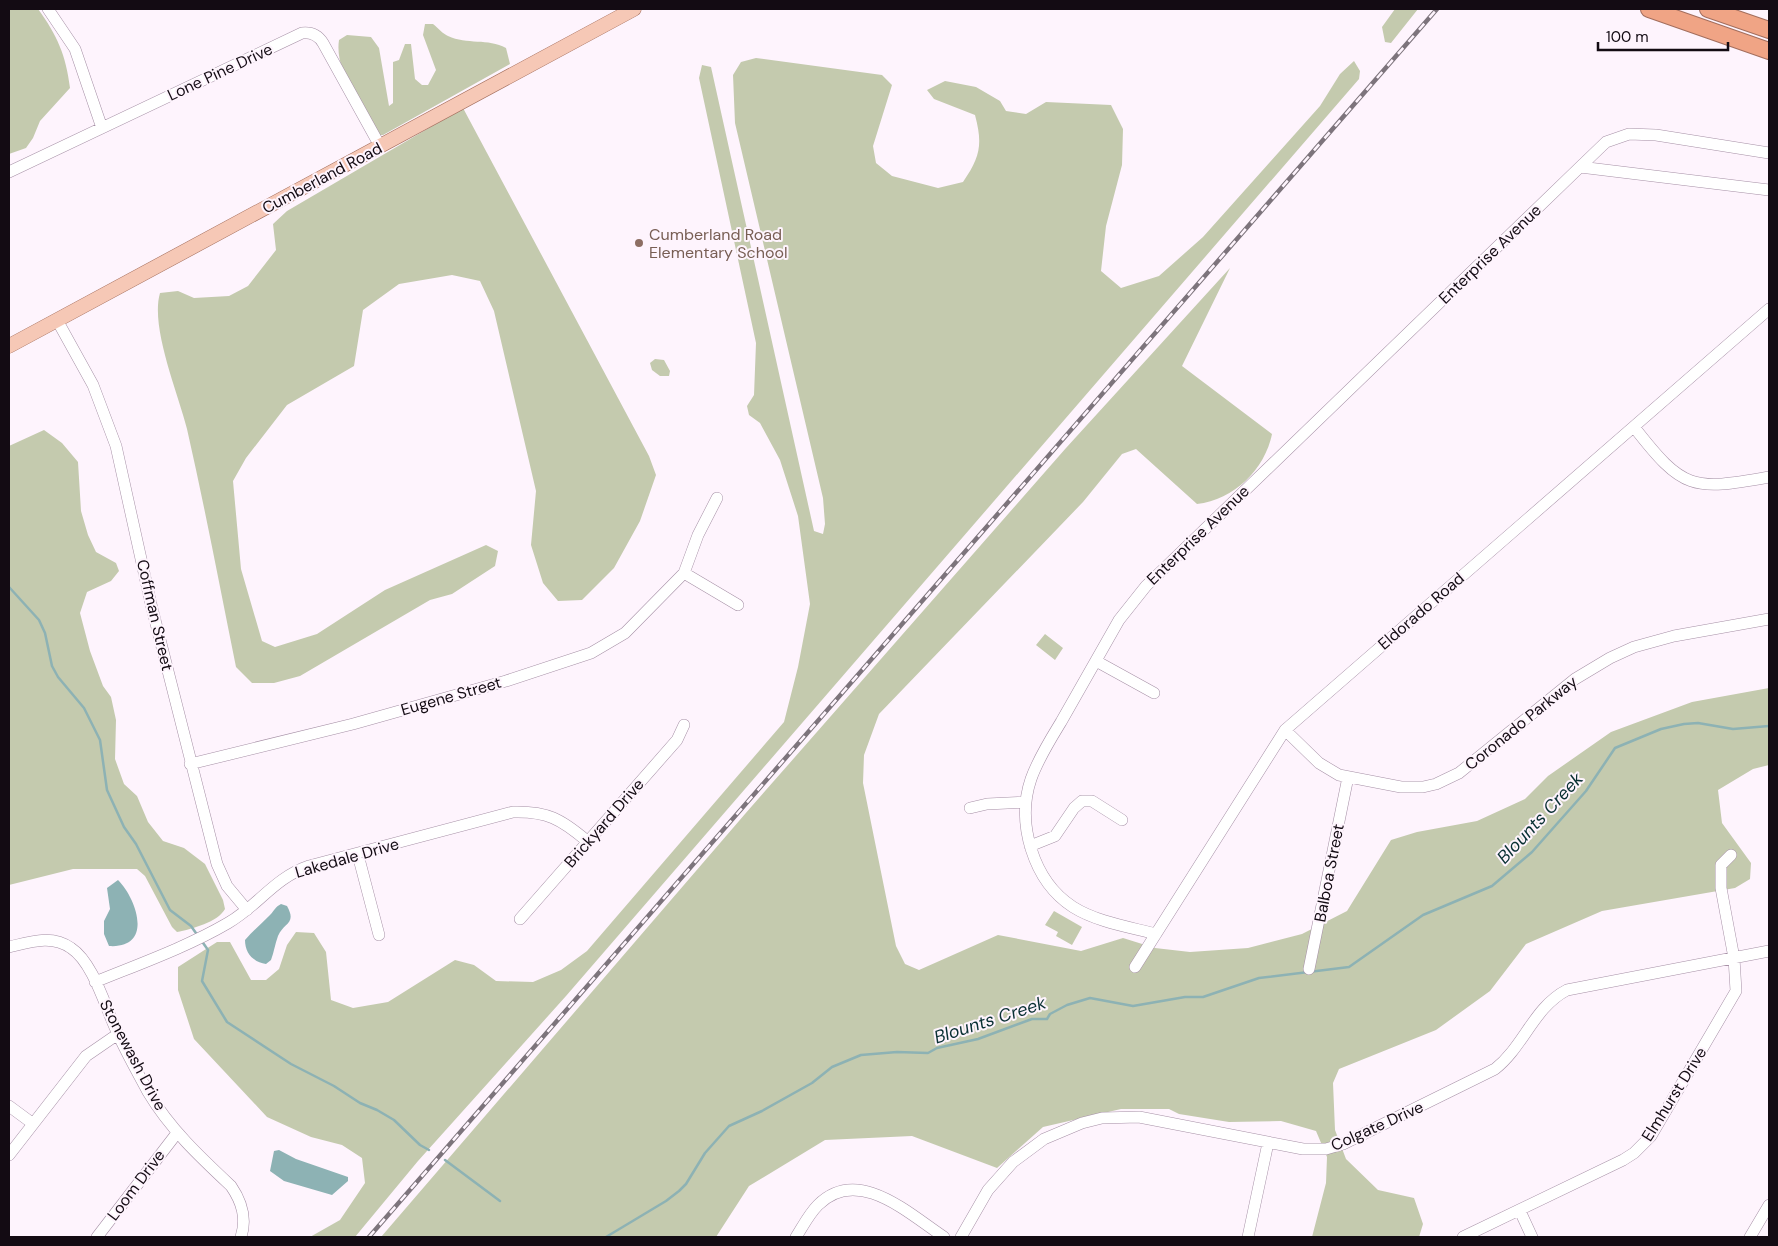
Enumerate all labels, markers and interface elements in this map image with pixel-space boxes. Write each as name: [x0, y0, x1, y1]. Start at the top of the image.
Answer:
scale bar: [1598, 20, 1728, 52]
text: 100 m: [1606, 27, 1649, 47]
street label: Lone Pine Drive: [164, 38, 276, 106]
street label: Cumberland Road: [258, 138, 386, 218]
street label: Enterprise Avenue: [1434, 200, 1546, 308]
place label: Cumberland Road Elementary School: [649, 224, 787, 263]
marker: Cumberland Road Elementary School: [633, 237, 645, 249]
street label: Enterprise Avenue: [1142, 481, 1254, 589]
street label: Coffman Street: [132, 557, 178, 673]
street label: Eldorado Road: [1373, 568, 1469, 654]
street label: Coronado Parkway: [1461, 671, 1582, 775]
street label: Eugene Street: [398, 672, 504, 720]
water label: Blounts Creek: [1491, 767, 1589, 869]
street label: Brickyard Drive: [559, 774, 649, 872]
street label: Balboa Street: [1309, 822, 1349, 924]
street label: Lakedale Drive: [293, 833, 401, 883]
water label: Blounts Creek: [931, 990, 1050, 1049]
street label: Stonewash Drive: [95, 996, 171, 1114]
street label: Elmhurst Drive: [1637, 1043, 1711, 1145]
street label: Colgate Drive: [1327, 1096, 1427, 1156]
street label: Loom Drive: [102, 1145, 170, 1225]

